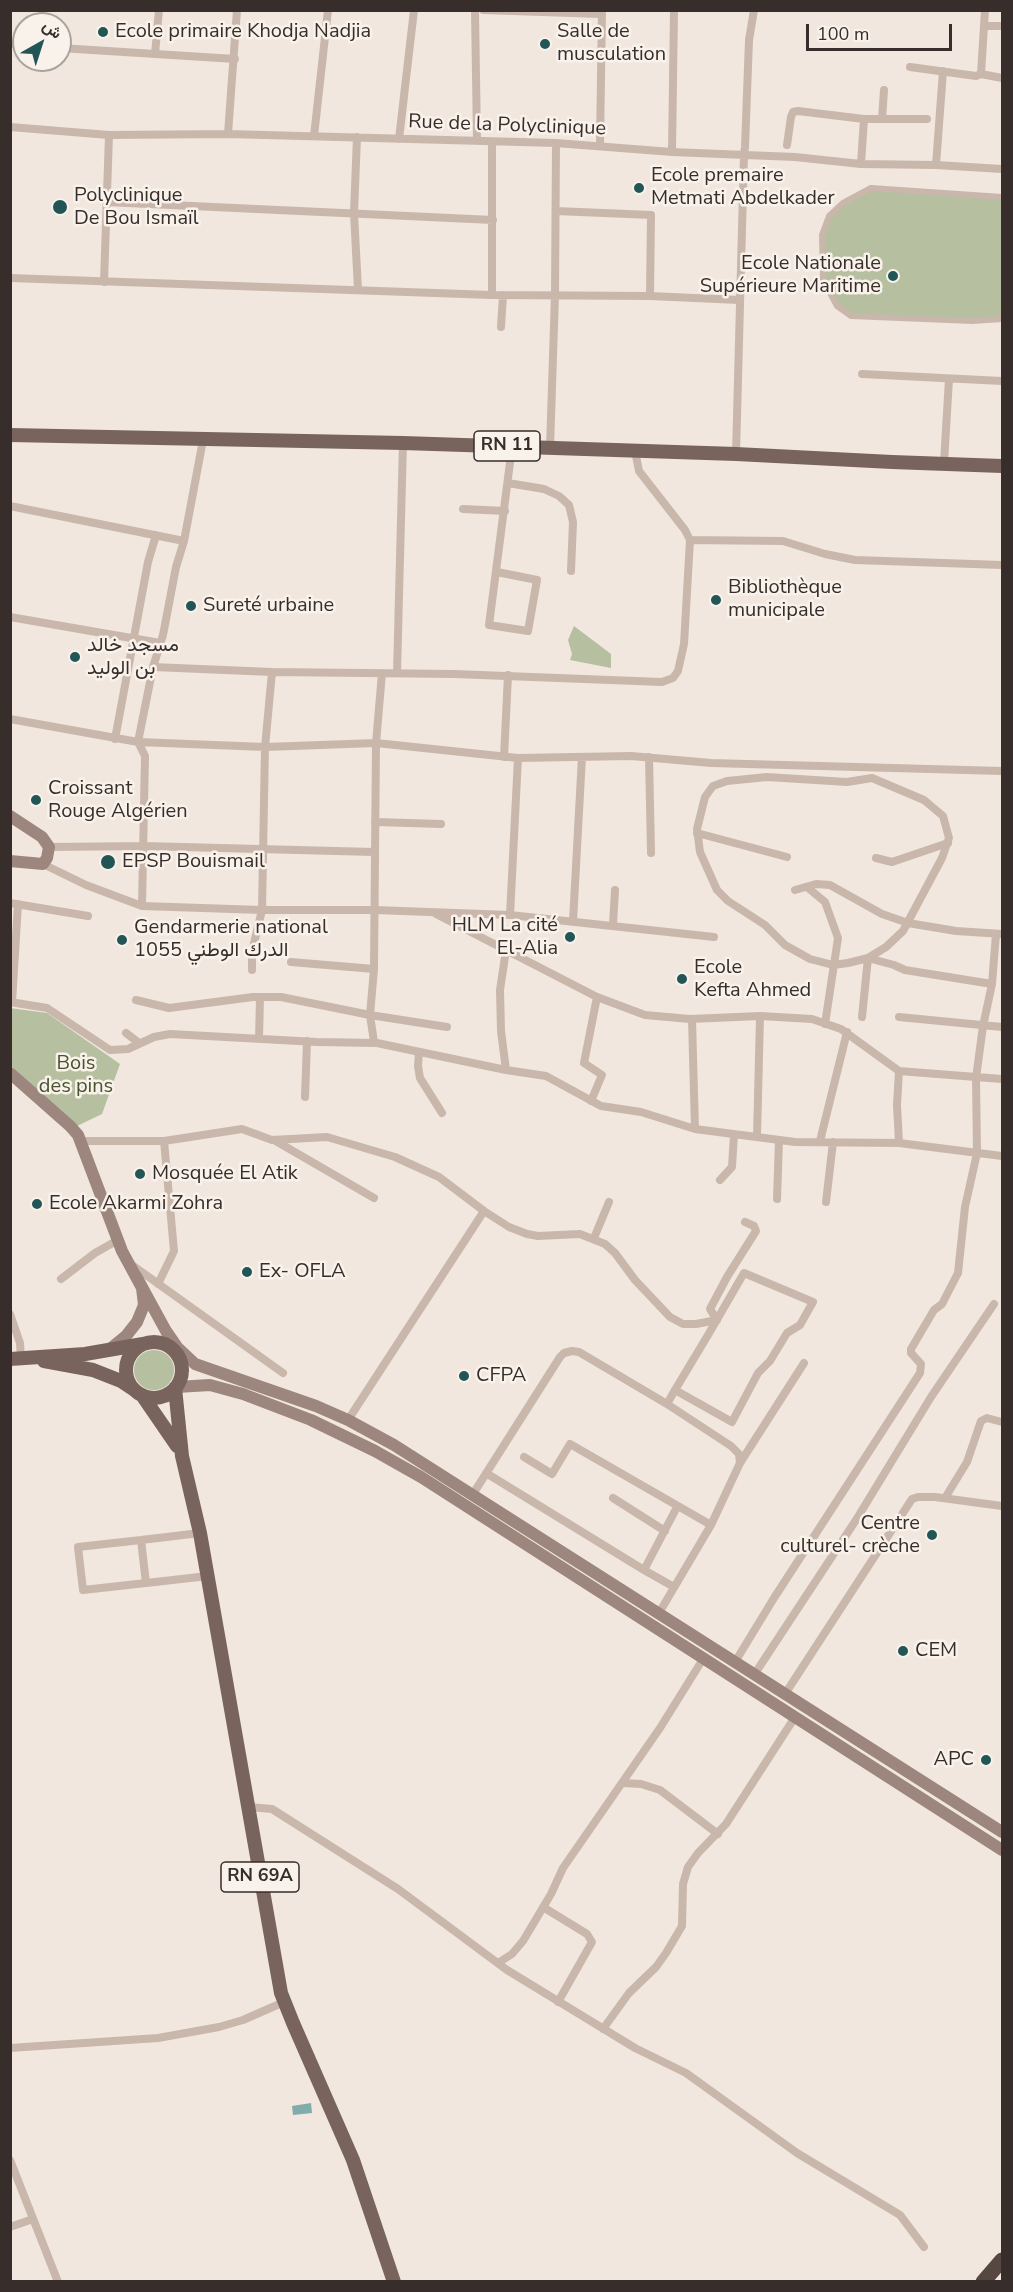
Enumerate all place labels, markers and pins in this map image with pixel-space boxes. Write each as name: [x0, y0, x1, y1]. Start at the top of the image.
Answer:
place label: Ecole primaire Khodja Nadjia: [115, 20, 371, 44]
place label: Salle de musculation: [557, 20, 666, 67]
marker: Ecole primaire Khodja Nadjia: [96, 25, 110, 39]
marker: Salle de musculation: [538, 37, 552, 51]
place label: Ecole premaire Metmati Abdelkader: [651, 164, 835, 211]
marker: Ecole premaire Metmati Abdelkader: [632, 181, 646, 195]
place label: Polyclinique De Bou Ismaïl: [74, 184, 199, 231]
marker: Polyclinique De Bou Ismaïl: [51, 198, 69, 216]
place label: Ecole Nationale Supérieure Maritime: [700, 252, 881, 299]
marker: Ecole Nationale Supérieure Maritime: [886, 269, 900, 283]
place label: Bibliothèque municipale: [728, 576, 842, 623]
marker: Bibliothèque municipale: [709, 593, 723, 607]
place label: Sureté urbaine: [203, 594, 334, 618]
marker: Sureté urbaine: [184, 599, 198, 613]
place label: مسجد خالد بن الوليد: [87, 634, 179, 681]
marker: مسجد خالد بن الوليد: [68, 650, 82, 664]
place label: Croissant Rouge Algérien: [48, 777, 188, 824]
marker: Croissant Rouge Algérien: [29, 793, 43, 807]
place label: EPSP Bouismail: [122, 850, 265, 874]
marker: EPSP Bouismail: [99, 853, 117, 871]
place label: HLM La cité El-Alia: [452, 914, 558, 961]
place label: Gendarmerie national 1055 الدرك الوطني: [134, 916, 328, 963]
marker: HLM La cité El-Alia: [563, 930, 577, 944]
marker: Gendarmerie national 1055 الدرك الوطني: [115, 933, 129, 947]
place label: Ecole Kefta Ahmed: [694, 956, 811, 1003]
marker: Ecole Kefta Ahmed: [675, 972, 689, 986]
place label: Mosquée El Atik: [152, 1162, 298, 1186]
marker: Mosquée El Atik: [133, 1167, 147, 1181]
place label: Ecole Akarmi Zohra: [49, 1192, 223, 1216]
marker: Ecole Akarmi Zohra: [30, 1197, 44, 1211]
place label: Ex- OFLA: [259, 1260, 346, 1284]
marker: Ex- OFLA: [240, 1265, 254, 1279]
place label: CFPA: [476, 1364, 526, 1388]
marker: CFPA: [457, 1369, 471, 1383]
place label: Centre culturel- crèche: [780, 1512, 920, 1559]
marker: Centre culturel- crèche: [925, 1528, 939, 1542]
place label: CEM: [915, 1639, 957, 1663]
marker: CEM: [896, 1644, 910, 1658]
place label: APC: [933, 1748, 974, 1772]
marker: APC: [979, 1753, 993, 1767]

